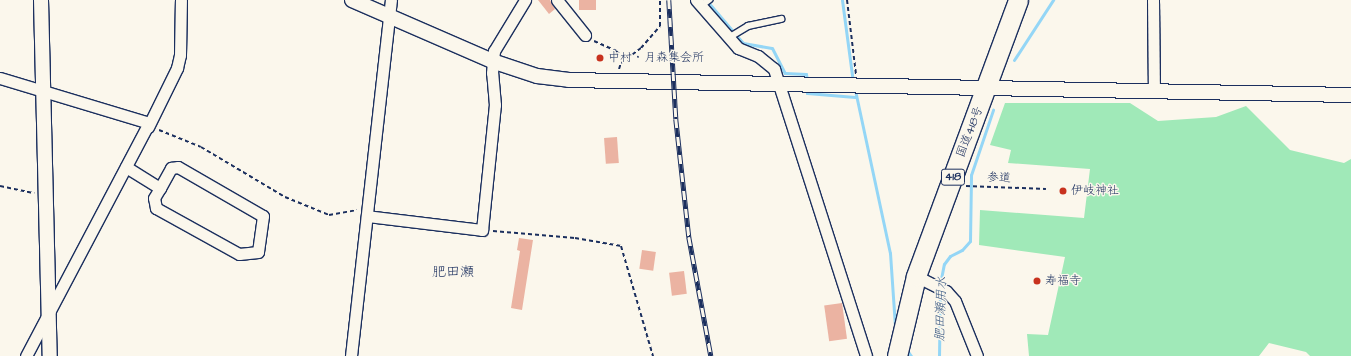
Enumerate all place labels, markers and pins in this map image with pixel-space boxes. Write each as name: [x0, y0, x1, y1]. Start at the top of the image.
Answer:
place label: 中村・月森集会所: [608, 51, 704, 65]
marker: 中村・月森集会所: [595, 53, 605, 63]
place label: 伊岐神社: [1071, 184, 1119, 198]
marker: 伊岐神社: [1058, 186, 1068, 196]
place label: 寿福寺: [1045, 274, 1081, 288]
marker: 寿福寺: [1032, 276, 1042, 286]

